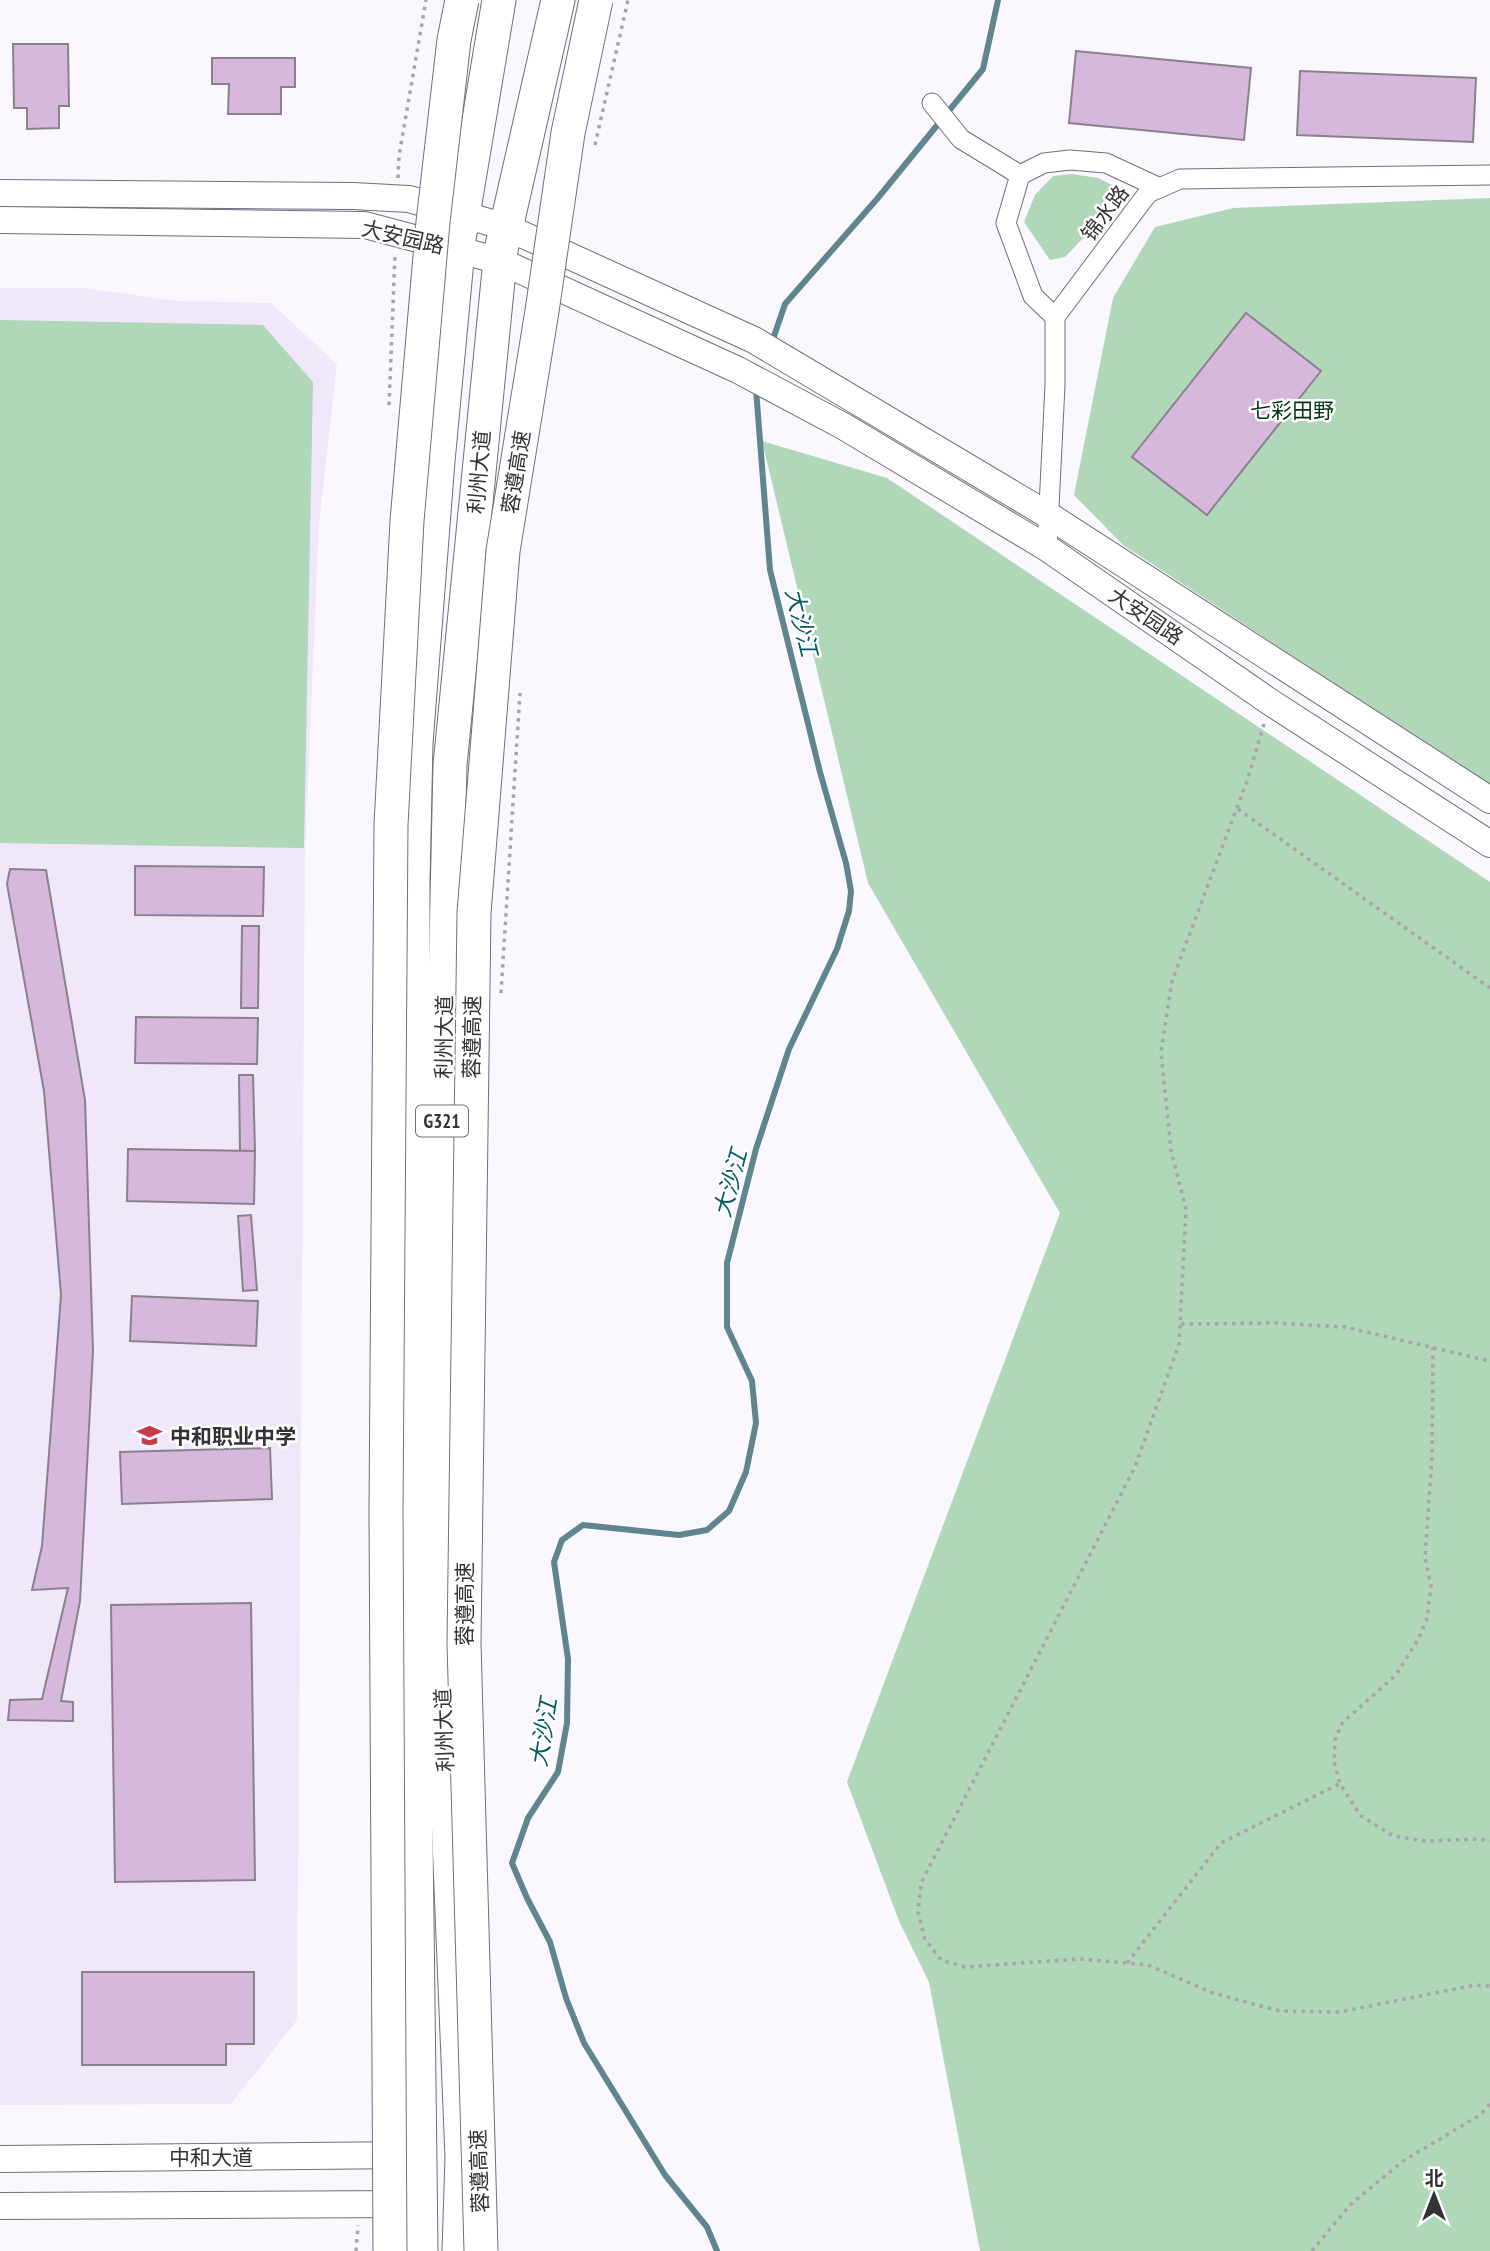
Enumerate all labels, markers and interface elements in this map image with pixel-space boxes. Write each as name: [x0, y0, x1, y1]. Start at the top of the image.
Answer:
street label: 锦水路: [1075, 180, 1135, 246]
street label: 大安园路: [359, 214, 447, 260]
park label: 七彩田野: [1250, 397, 1334, 424]
street label: 蓉遵高速: [496, 428, 536, 516]
street label: 利州大道: [462, 429, 496, 515]
street label: 大安园路: [1104, 581, 1188, 651]
water label: 大沙江: [780, 585, 825, 662]
street label: 利州大道: [430, 995, 458, 1079]
street label: 蓉遵高速: [458, 995, 486, 1079]
road number: G321: [416, 1106, 468, 1136]
water label: 大沙江: [707, 1143, 754, 1220]
school or university icon: 中和职业中学: [136, 1422, 164, 1450]
place label: 中和职业中学: [170, 1423, 296, 1450]
street label: 蓉遵高速: [451, 1562, 478, 1646]
street label: 利州大道: [429, 1688, 459, 1772]
water label: 大沙江: [523, 1693, 563, 1768]
street label: 蓉遵高速: [464, 2129, 494, 2213]
street label: 中和大道: [169, 2144, 253, 2171]
north arrow: [1399, 2160, 1469, 2230]
text: 北: [1424, 2166, 1444, 2190]

